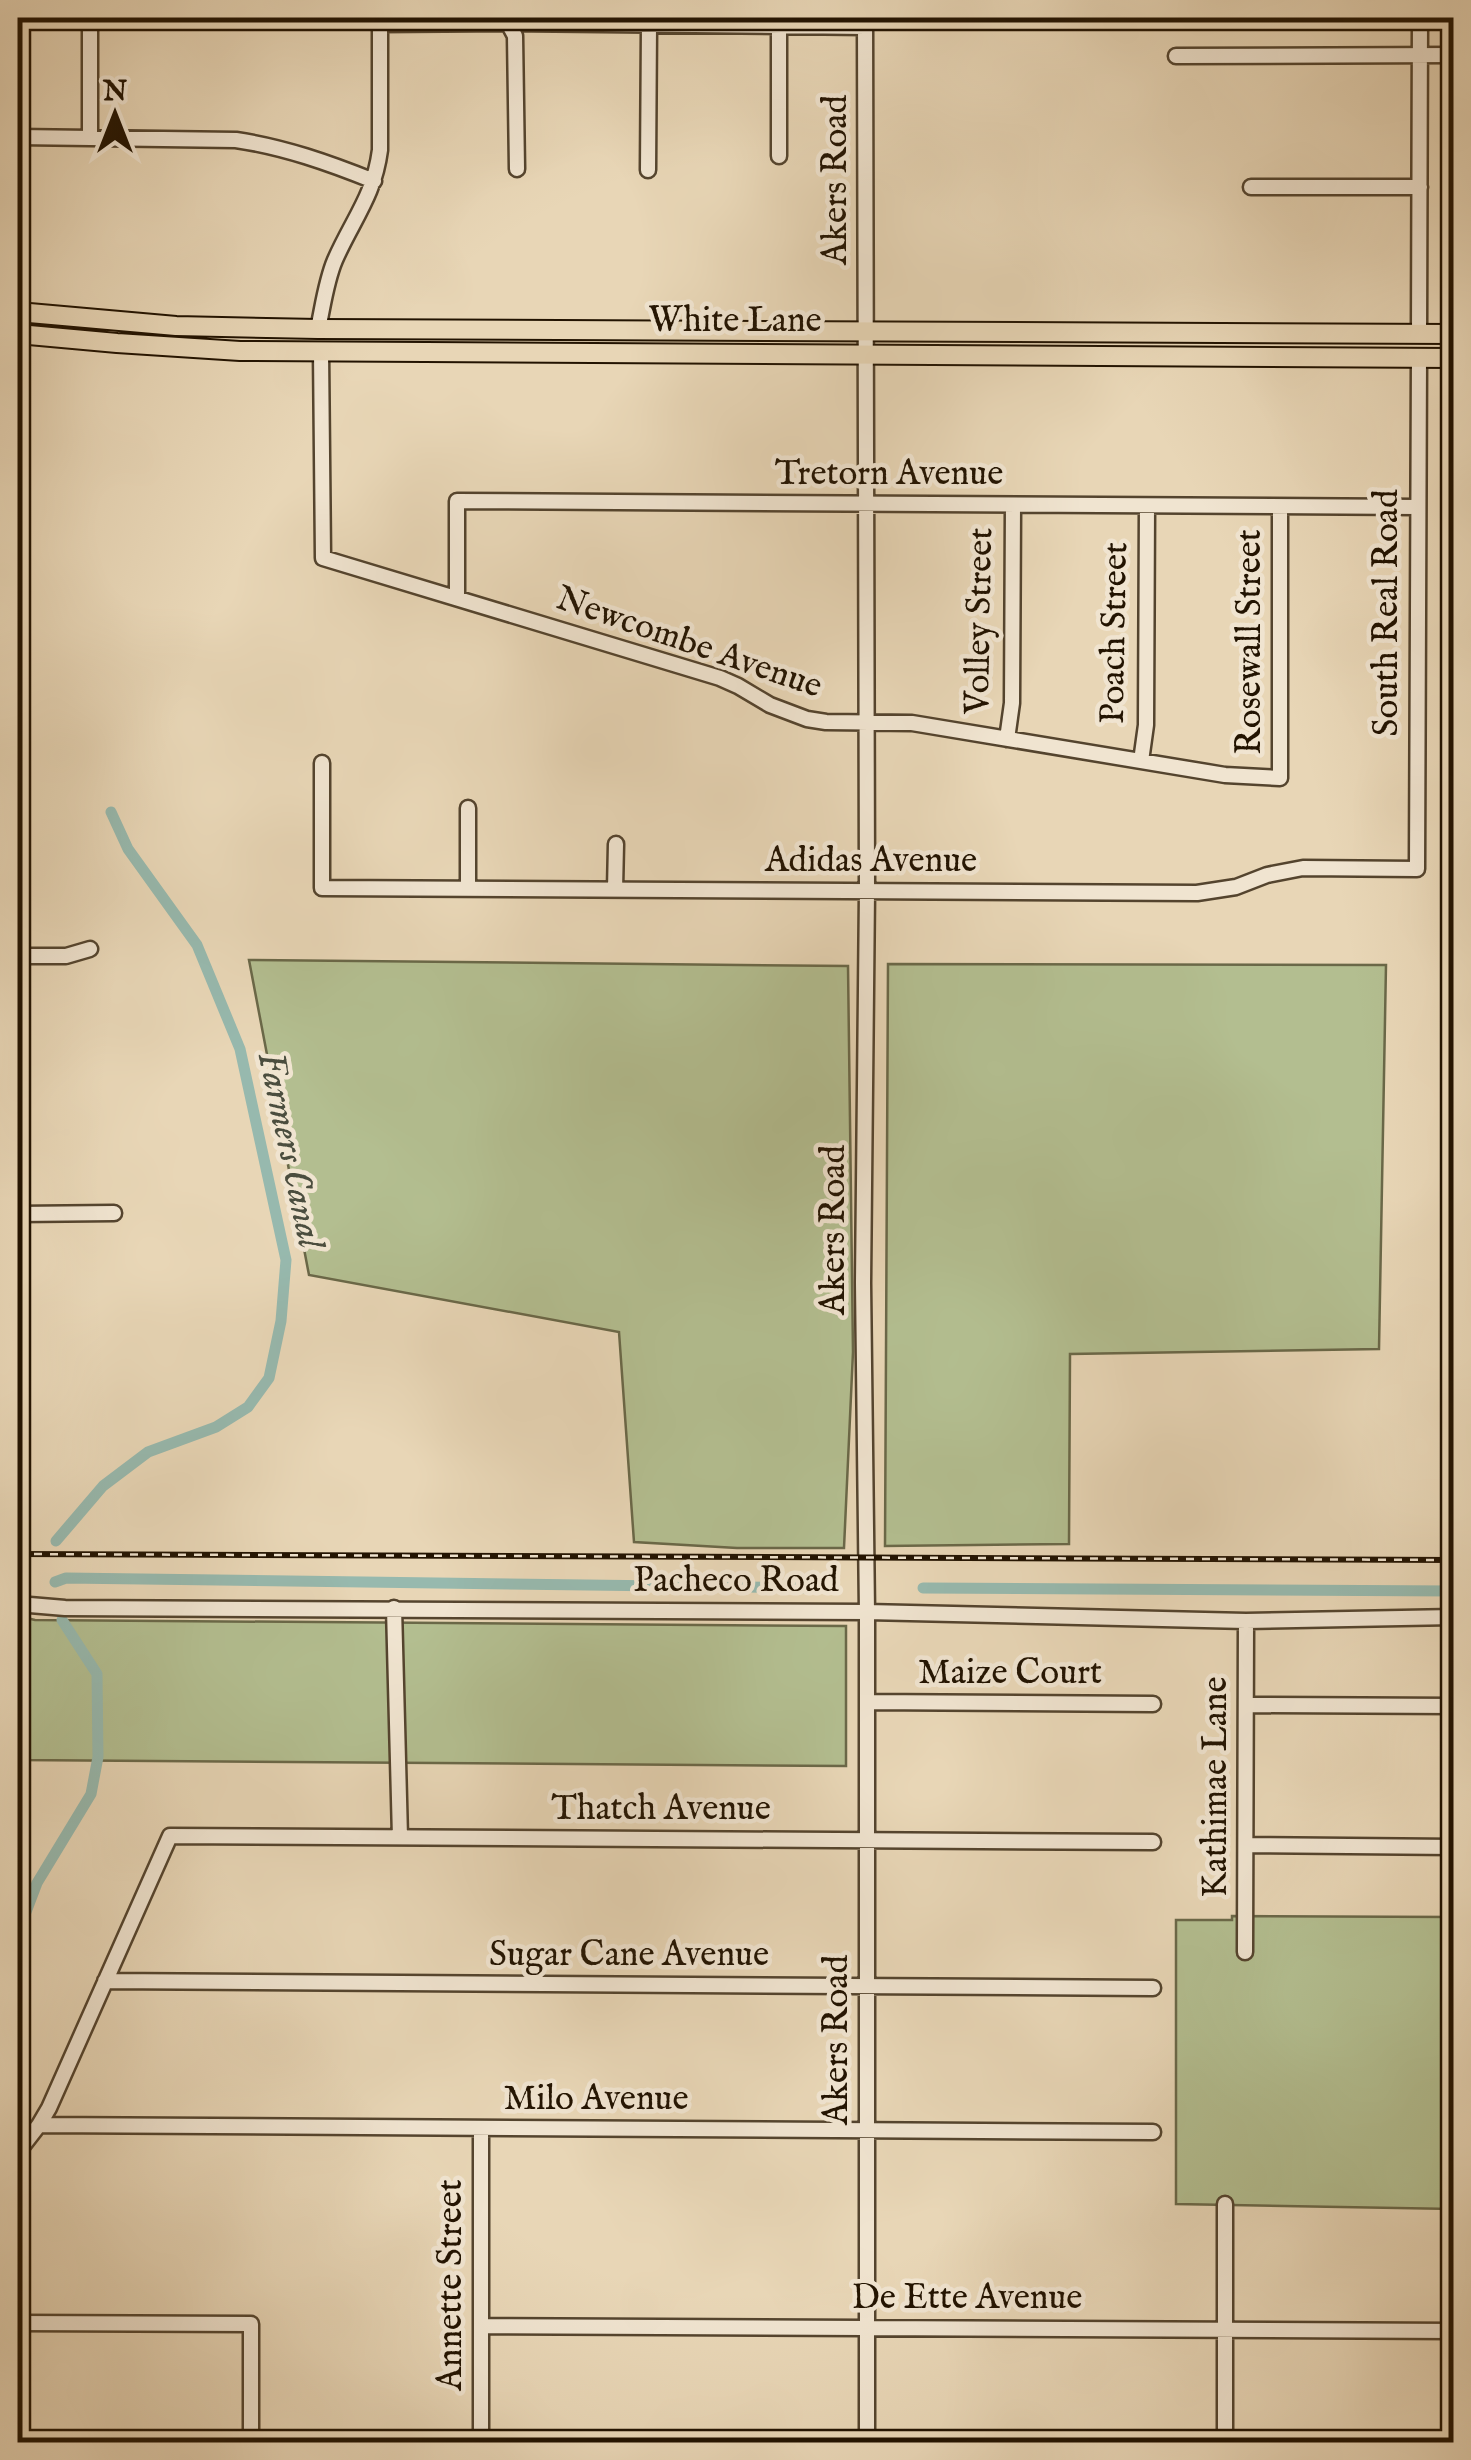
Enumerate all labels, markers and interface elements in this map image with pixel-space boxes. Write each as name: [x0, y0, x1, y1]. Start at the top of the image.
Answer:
north arrow: [65, 65, 165, 165]
text: N: [102, 75, 127, 110]
street label: Akers Road: [814, 95, 859, 266]
street label: White Lane: [648, 299, 822, 344]
street label: Tretorn Avenue: [775, 452, 1003, 497]
street label: South Real Road: [1365, 489, 1410, 737]
street label: Volley Street: [956, 527, 1004, 716]
street label: Rosewall Street: [1228, 529, 1273, 755]
street label: Poach Street: [1091, 542, 1139, 724]
street label: Newcombe Avenue: [550, 576, 828, 710]
street label: Adidas Avenue: [764, 839, 977, 884]
water label: Farmers Canal: [245, 1047, 334, 1256]
street label: Akers Road: [812, 1145, 857, 1316]
street label: Pacheco Road: [633, 1559, 839, 1604]
street label: Maize Court: [918, 1651, 1102, 1696]
street label: Kathimae Lane: [1194, 1676, 1239, 1898]
street label: Thatch Avenue: [551, 1787, 771, 1832]
street label: Sugar Cane Avenue: [489, 1933, 769, 1978]
street label: Akers Road: [815, 1955, 860, 2126]
street label: Milo Avenue: [503, 2077, 689, 2122]
street label: Annette Street: [429, 2179, 474, 2392]
street label: De Ette Avenue: [852, 2276, 1082, 2321]

